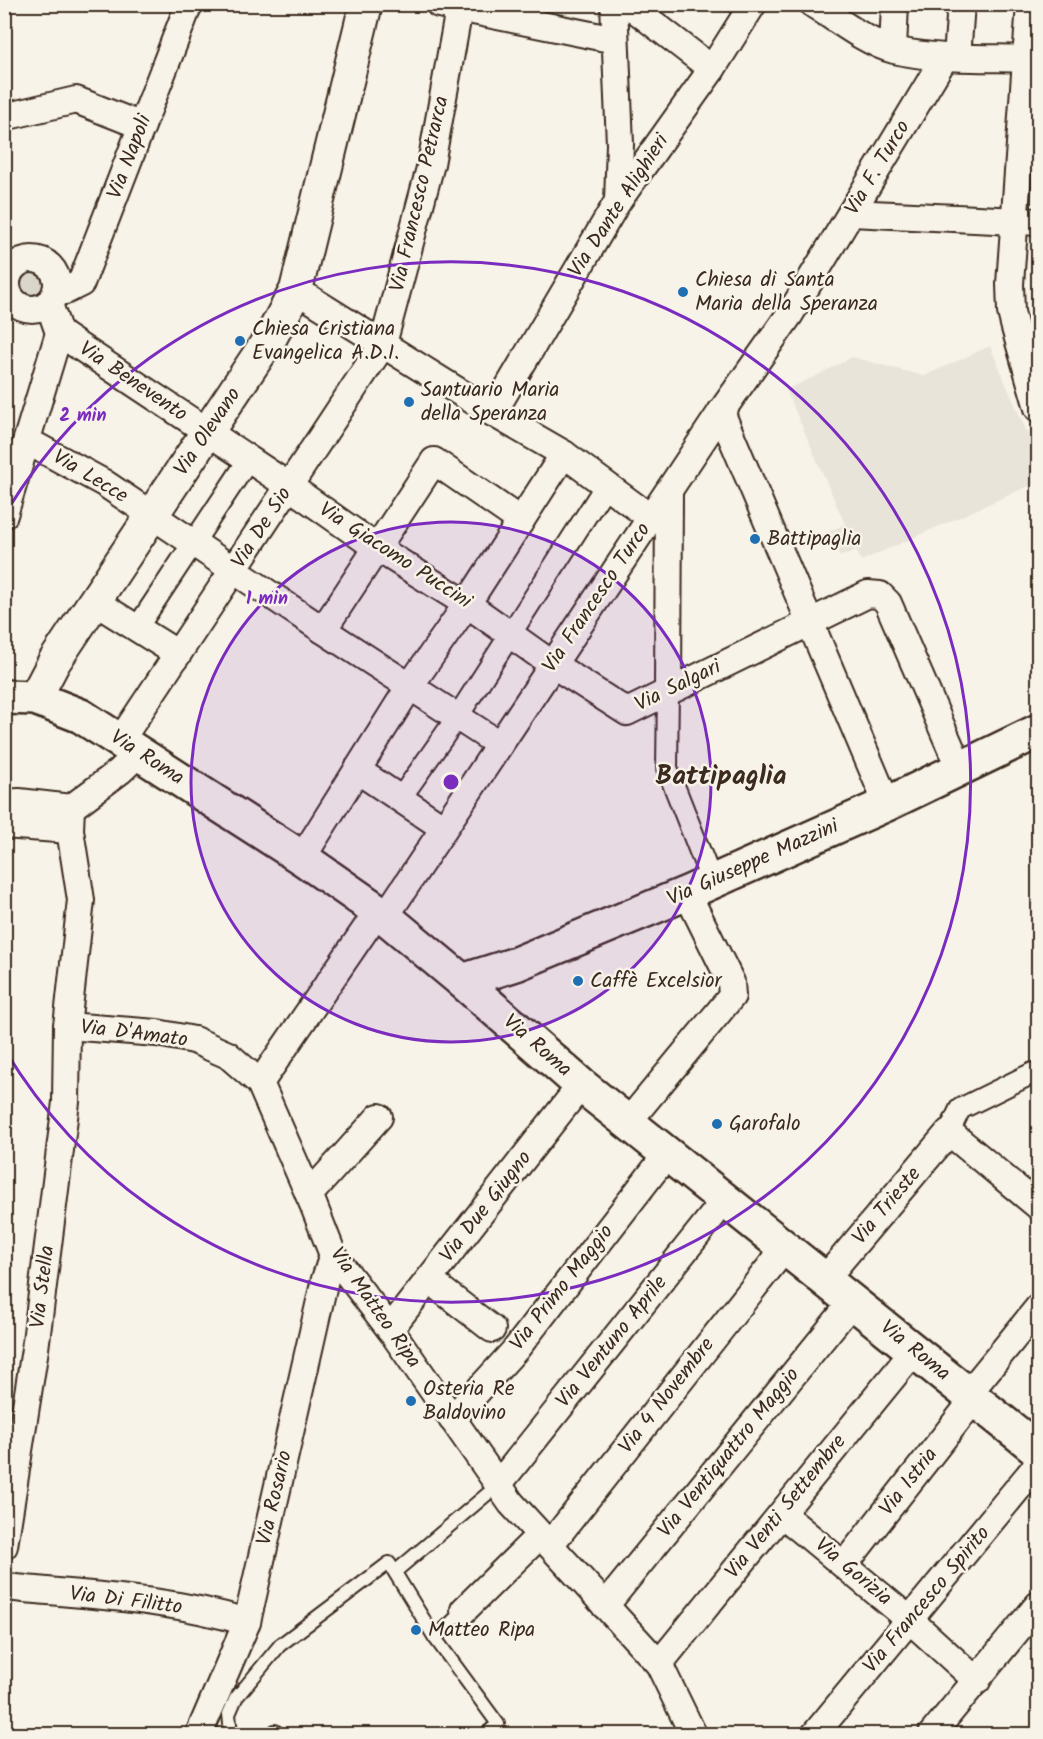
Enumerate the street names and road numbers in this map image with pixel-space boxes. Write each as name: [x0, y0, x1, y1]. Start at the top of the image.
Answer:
street label: Via Francesco Petrarca: [381, 93, 459, 295]
street label: Via Napoli: [99, 109, 162, 204]
street label: Via F. Turco: [837, 114, 919, 222]
street label: Via Dante Alighieri: [560, 127, 678, 284]
street label: Via Benevento: [72, 333, 194, 431]
street label: Via Olevano: [166, 381, 250, 483]
street label: Via Lecce: [46, 441, 135, 513]
street label: Via De Sio: [223, 481, 301, 575]
street label: Via Giacomo Puccini: [312, 494, 479, 619]
street label: Via Francesco Turco: [534, 516, 660, 680]
street label: Via Salgari: [629, 650, 728, 721]
street label: Via Roma: [103, 722, 191, 794]
street label: Via Giuseppe Mazzini: [662, 810, 845, 916]
street label: Via Roma: [495, 1006, 579, 1086]
street label: Via D'Amato: [78, 1011, 190, 1057]
street label: Via Due Giugno: [432, 1144, 540, 1270]
street label: Via Trieste: [844, 1159, 930, 1252]
street label: Via Primo Maggio: [502, 1217, 622, 1359]
street label: Via Matteo Ripa: [321, 1241, 429, 1375]
street label: Via Stella: [22, 1244, 64, 1330]
street label: Via Ventuno Aprile: [548, 1268, 676, 1416]
street label: Via Roma: [872, 1312, 958, 1390]
street label: Via 4 Novembre: [611, 1330, 724, 1462]
street label: Via Ventiquattro Maggio: [650, 1361, 808, 1545]
street label: Via Venti Settembre: [717, 1427, 855, 1587]
street label: Via Istria: [871, 1440, 947, 1524]
street label: Via Rosario: [248, 1447, 302, 1549]
street label: Via Francesco Spirito: [855, 1519, 999, 1681]
street label: Via Gorizia: [807, 1530, 899, 1614]
street label: Via Di Filitto: [68, 1578, 184, 1624]

